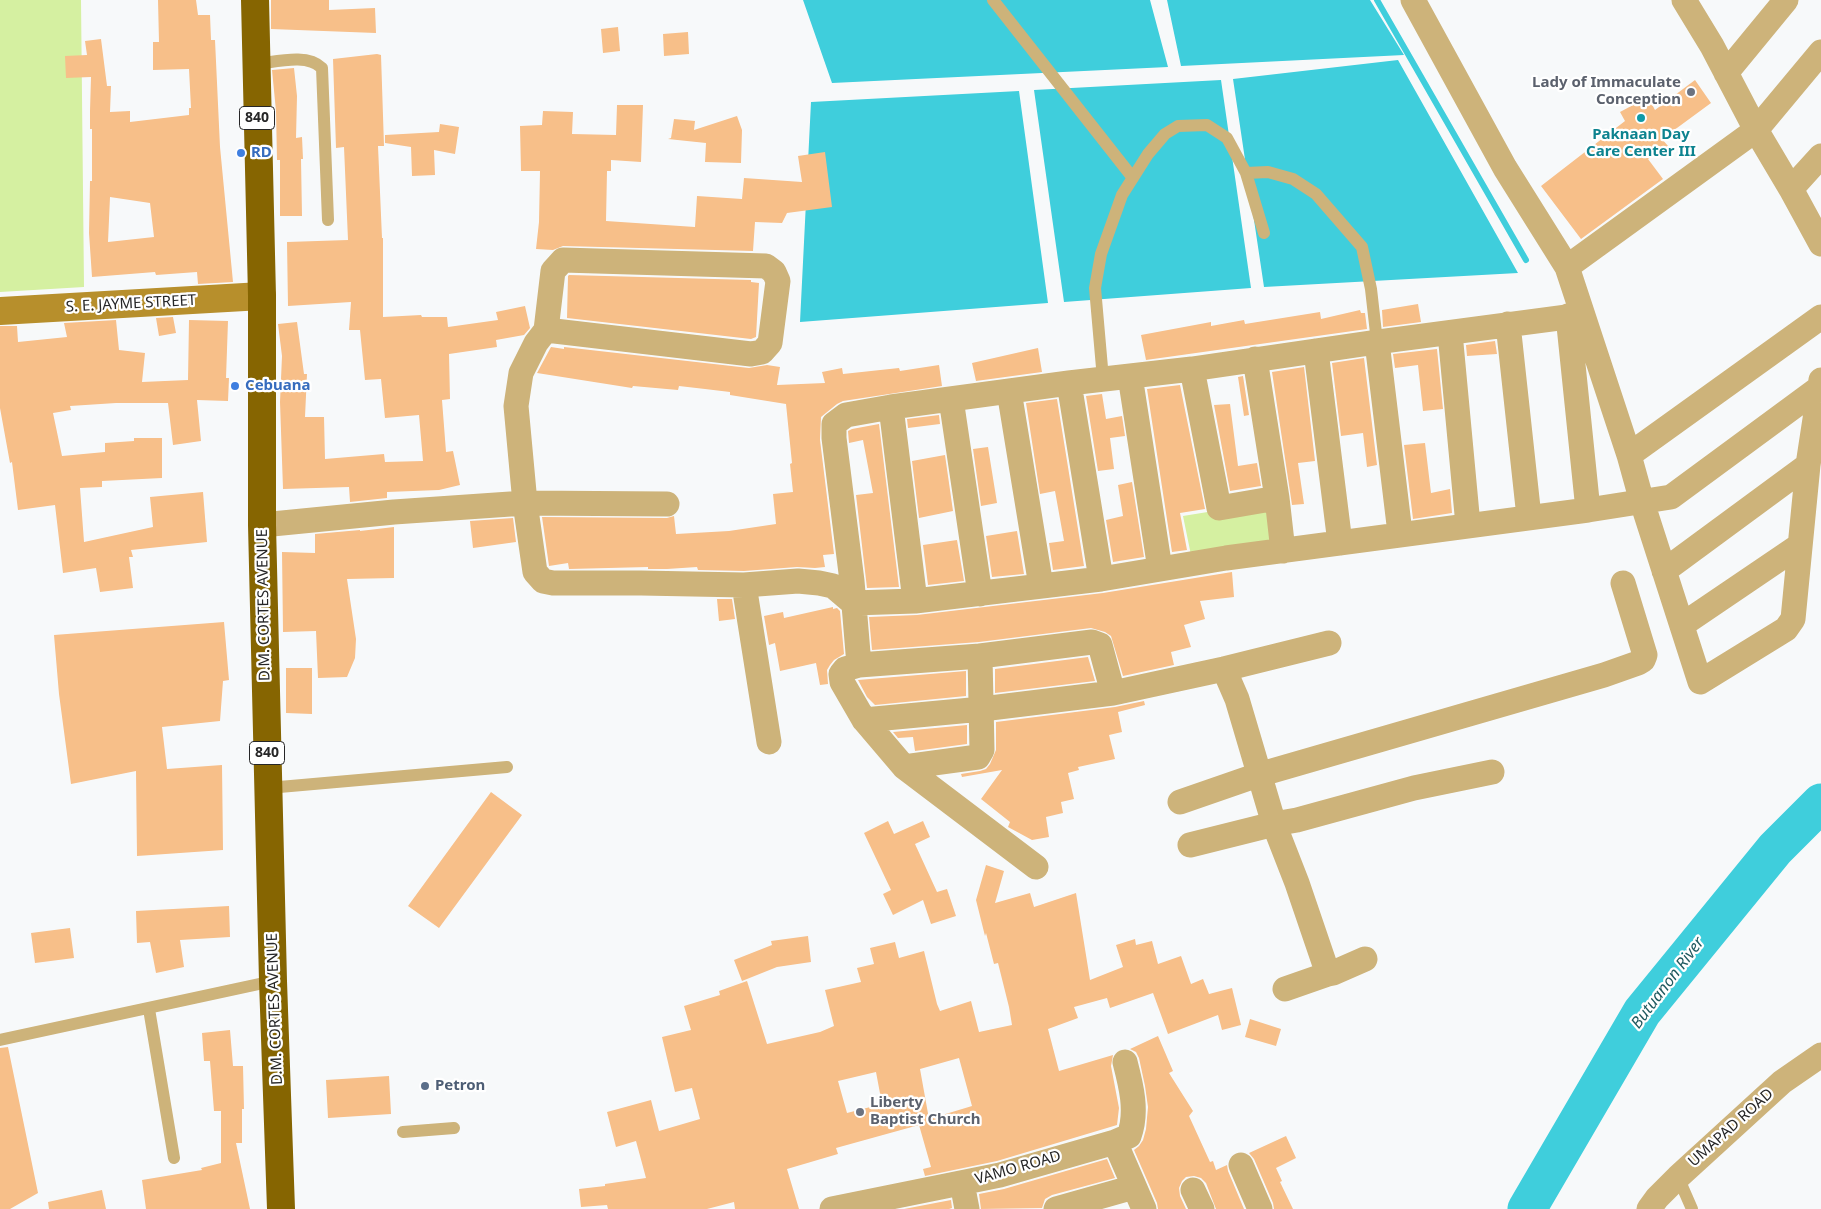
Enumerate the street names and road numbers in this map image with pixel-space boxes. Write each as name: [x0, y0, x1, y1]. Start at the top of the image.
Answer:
road number: 840: [240, 106, 274, 130]
street label: S. E. JAYME STREET: [65, 292, 197, 316]
street label: D.M. CORTES AVENUE: [254, 529, 274, 681]
road number: 840: [250, 741, 284, 764]
street label: D.M. CORTES AVENUE: [263, 933, 287, 1085]
street label: UMAPAD ROAD: [1685, 1085, 1777, 1171]
street label: VAMO ROAD: [973, 1147, 1063, 1189]

